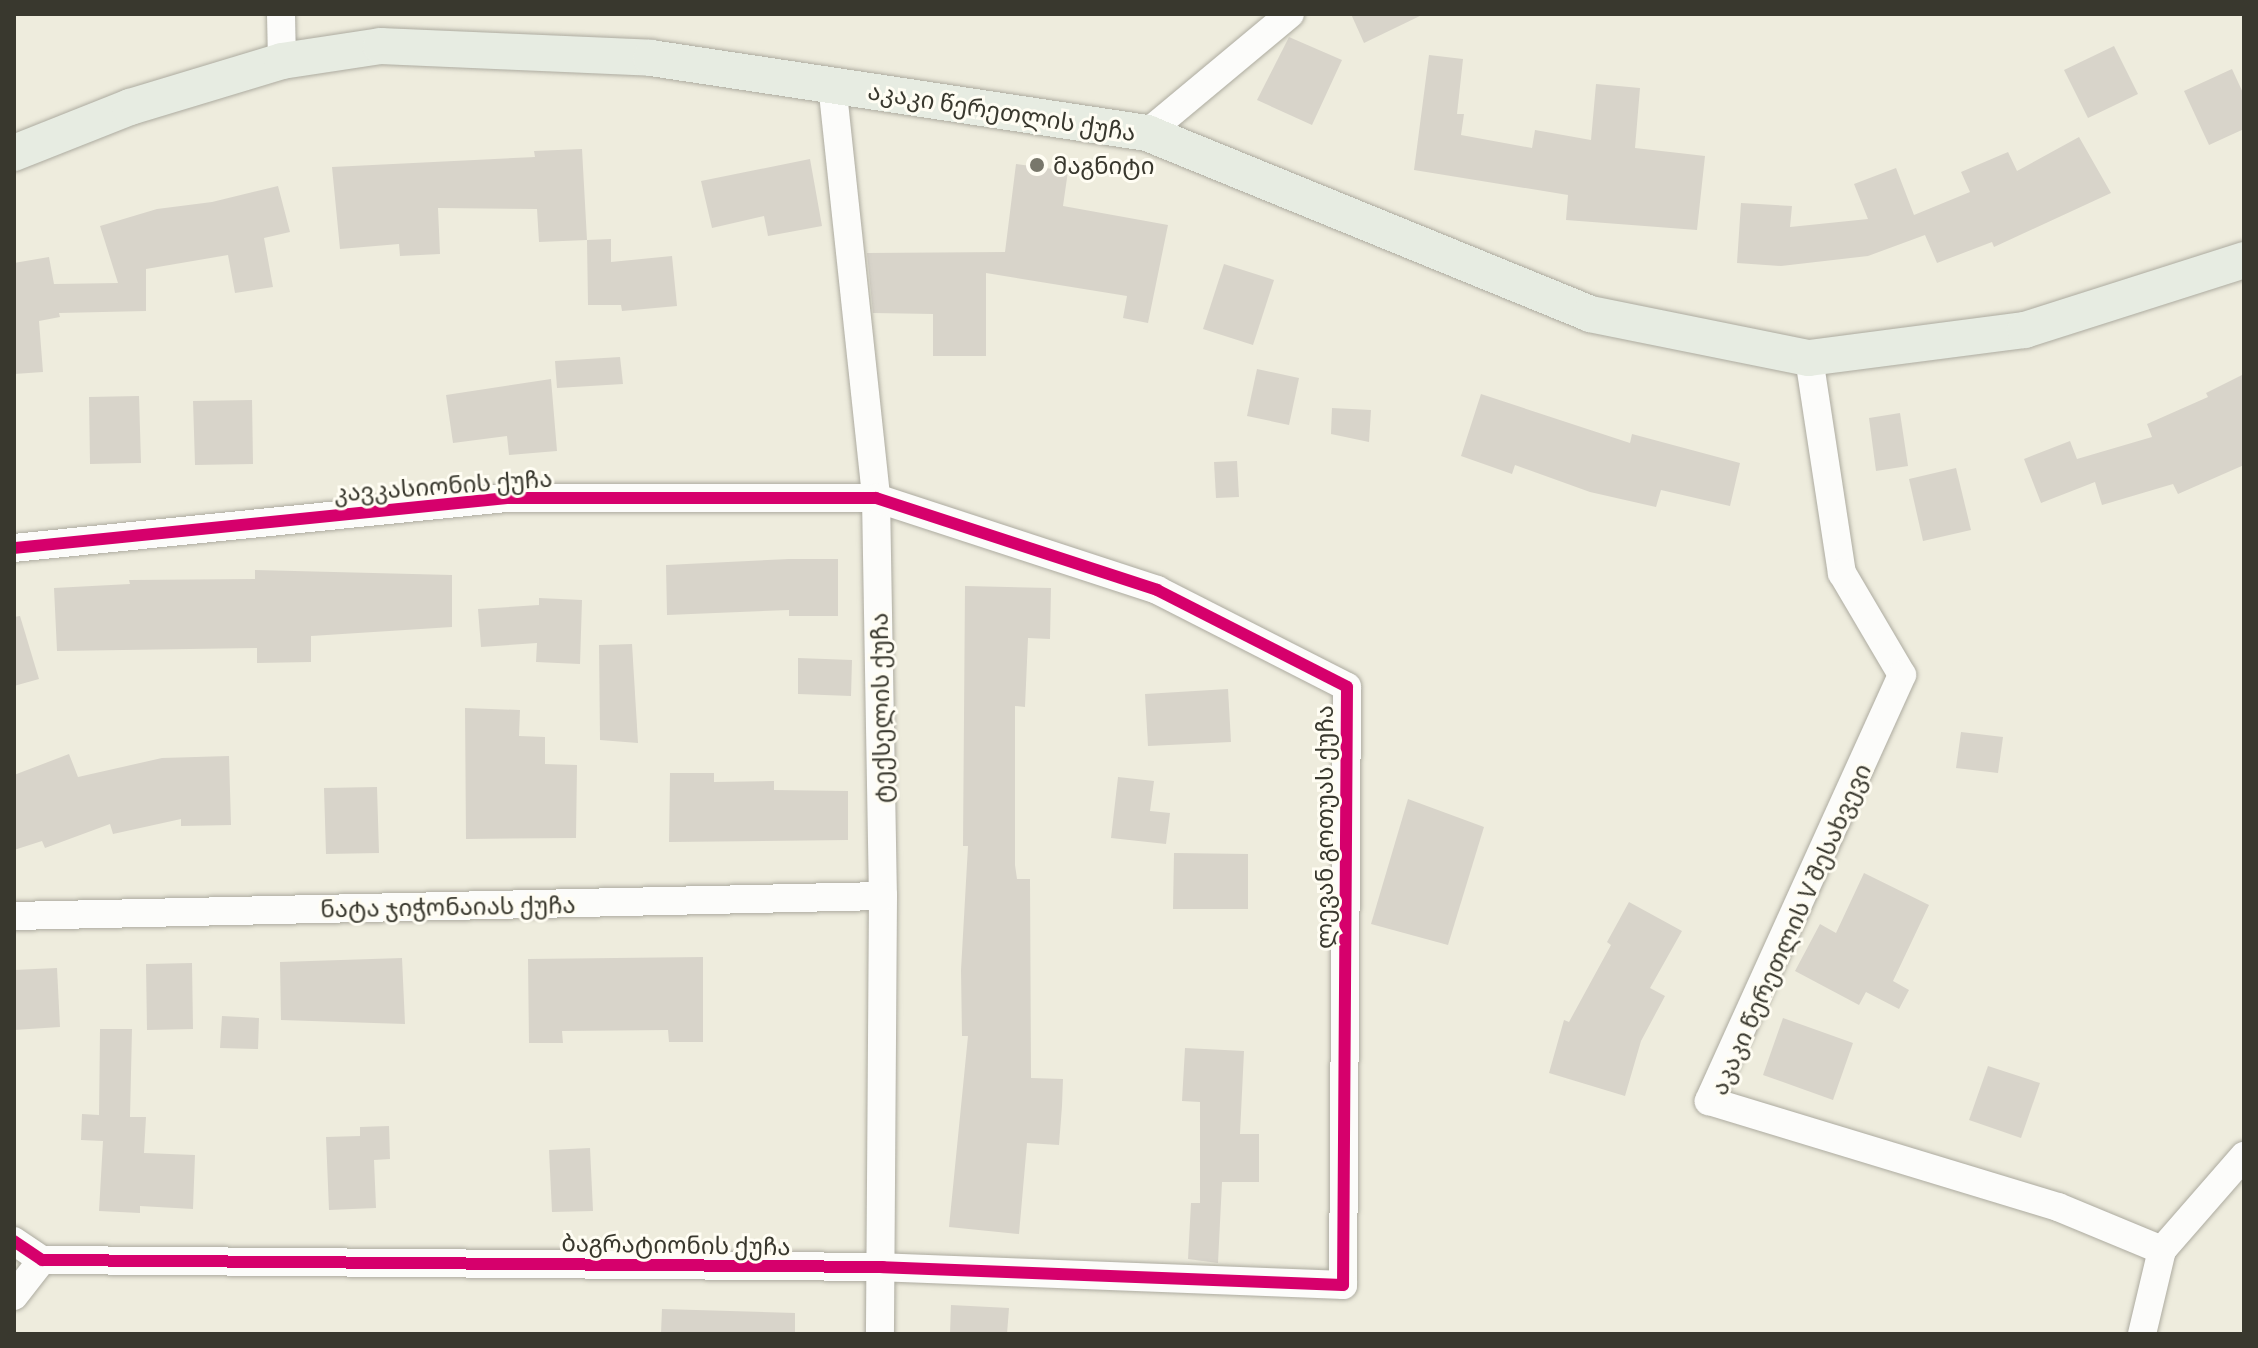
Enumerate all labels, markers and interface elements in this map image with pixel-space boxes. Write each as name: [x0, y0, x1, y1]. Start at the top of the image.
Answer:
street label: აკაკი წერეთლის ქუჩა: [866, 76, 1138, 146]
place label: მაგნიტი: [1053, 151, 1155, 179]
marker: მაგნიტი: [1028, 156, 1046, 174]
street label: კავკასიონის ქუჩა: [333, 463, 553, 507]
street label: ტექსელის ქუჩა: [864, 612, 896, 804]
street label: ლევან გოთუას ქუჩა: [1310, 705, 1338, 949]
street label: აკაკი წერეთლის V შესახვევი: [1704, 759, 1876, 1099]
street label: ნატა ჯიჭონაიას ქუჩა: [320, 889, 576, 923]
street label: ბაგრატიონის ქუჩა: [561, 1228, 791, 1260]

